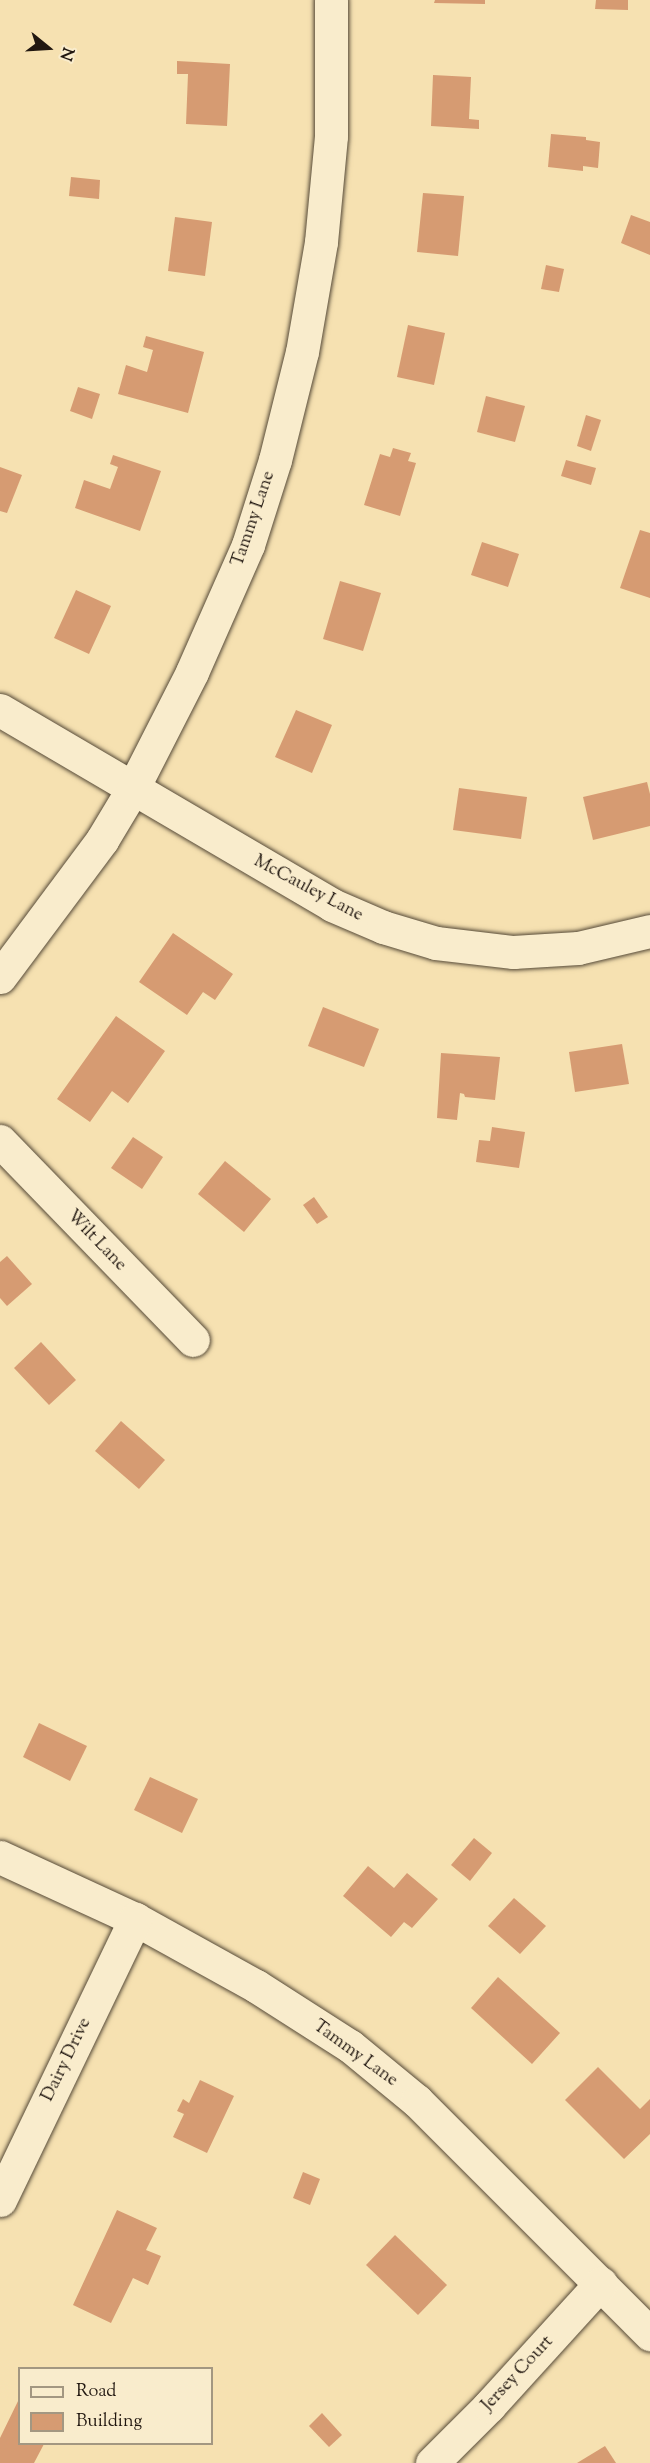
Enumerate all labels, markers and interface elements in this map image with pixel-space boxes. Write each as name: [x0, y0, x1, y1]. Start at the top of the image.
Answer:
north arrow: [18, 18, 78, 78]
text: N: [53, 44, 79, 63]
street label: Tammy Lane: [228, 468, 280, 570]
street label: McCauley Lane: [250, 851, 366, 927]
street label: Wilt Lane: [62, 1206, 130, 1276]
street label: Dairy Drive: [37, 2015, 97, 2105]
street label: Tammy Lane: [308, 2016, 402, 2092]
street label: Jersey Court: [478, 2332, 558, 2416]
legend: [18, 2367, 213, 2445]
text: Road: [76, 2379, 116, 2405]
text: Building: [76, 2409, 142, 2435]

